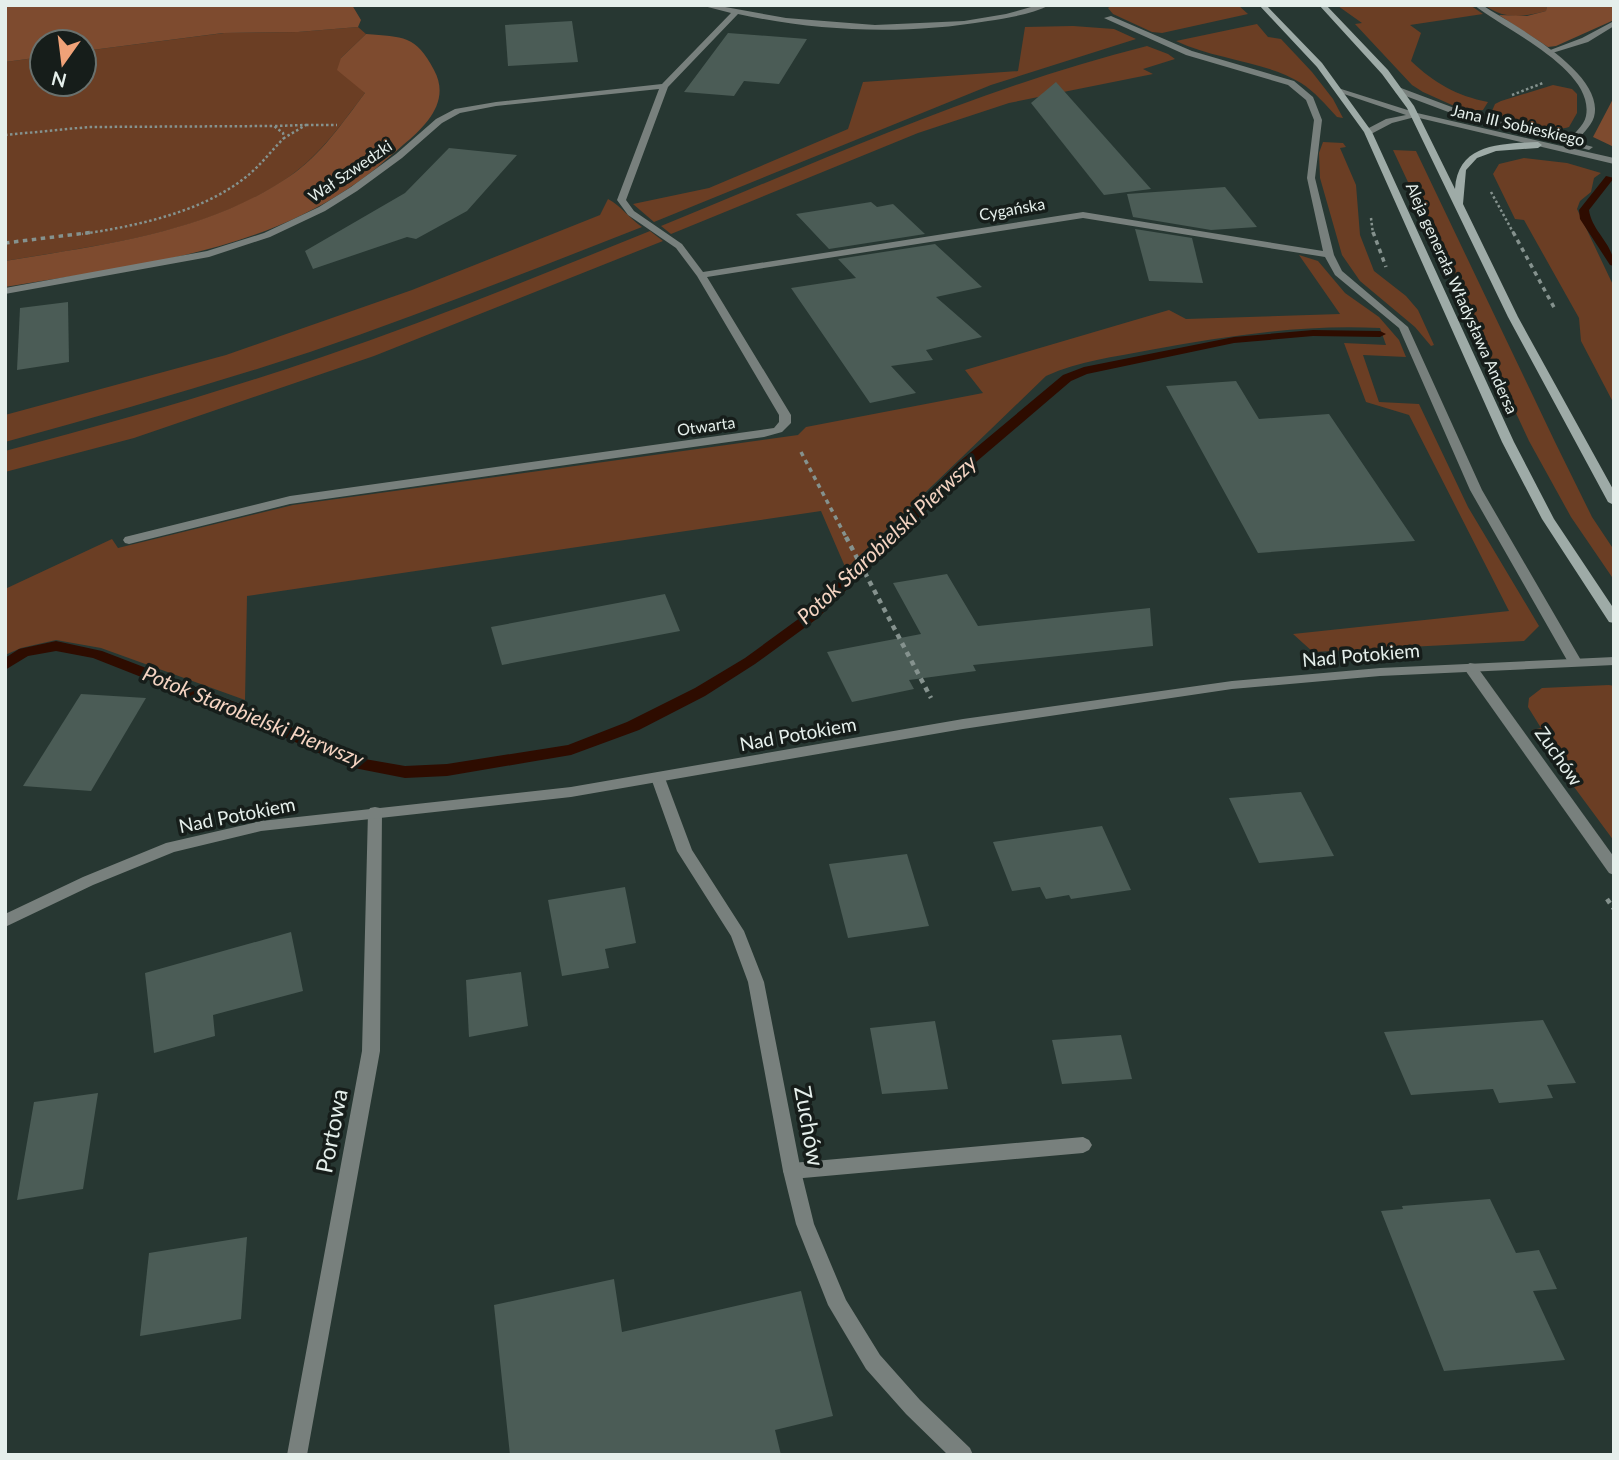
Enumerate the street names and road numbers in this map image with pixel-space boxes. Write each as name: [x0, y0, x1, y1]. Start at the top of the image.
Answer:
street label: Jana III Sobieskiego: [1449, 100, 1587, 149]
street label: Wał Szwedzki: [304, 136, 395, 206]
street label: Aleja generała Władysława Andersa: [1403, 179, 1522, 416]
street label: Cygańska: [977, 193, 1046, 224]
street label: Otwarta: [676, 412, 736, 439]
street label: Nad Potokiem: [1301, 638, 1421, 671]
street label: Nad Potokiem: [738, 712, 858, 755]
street label: Zuchów: [1531, 722, 1588, 790]
street label: Nad Potokiem: [177, 792, 297, 837]
street label: Zuchów: [789, 1084, 831, 1168]
street label: Portowa: [309, 1086, 353, 1175]

